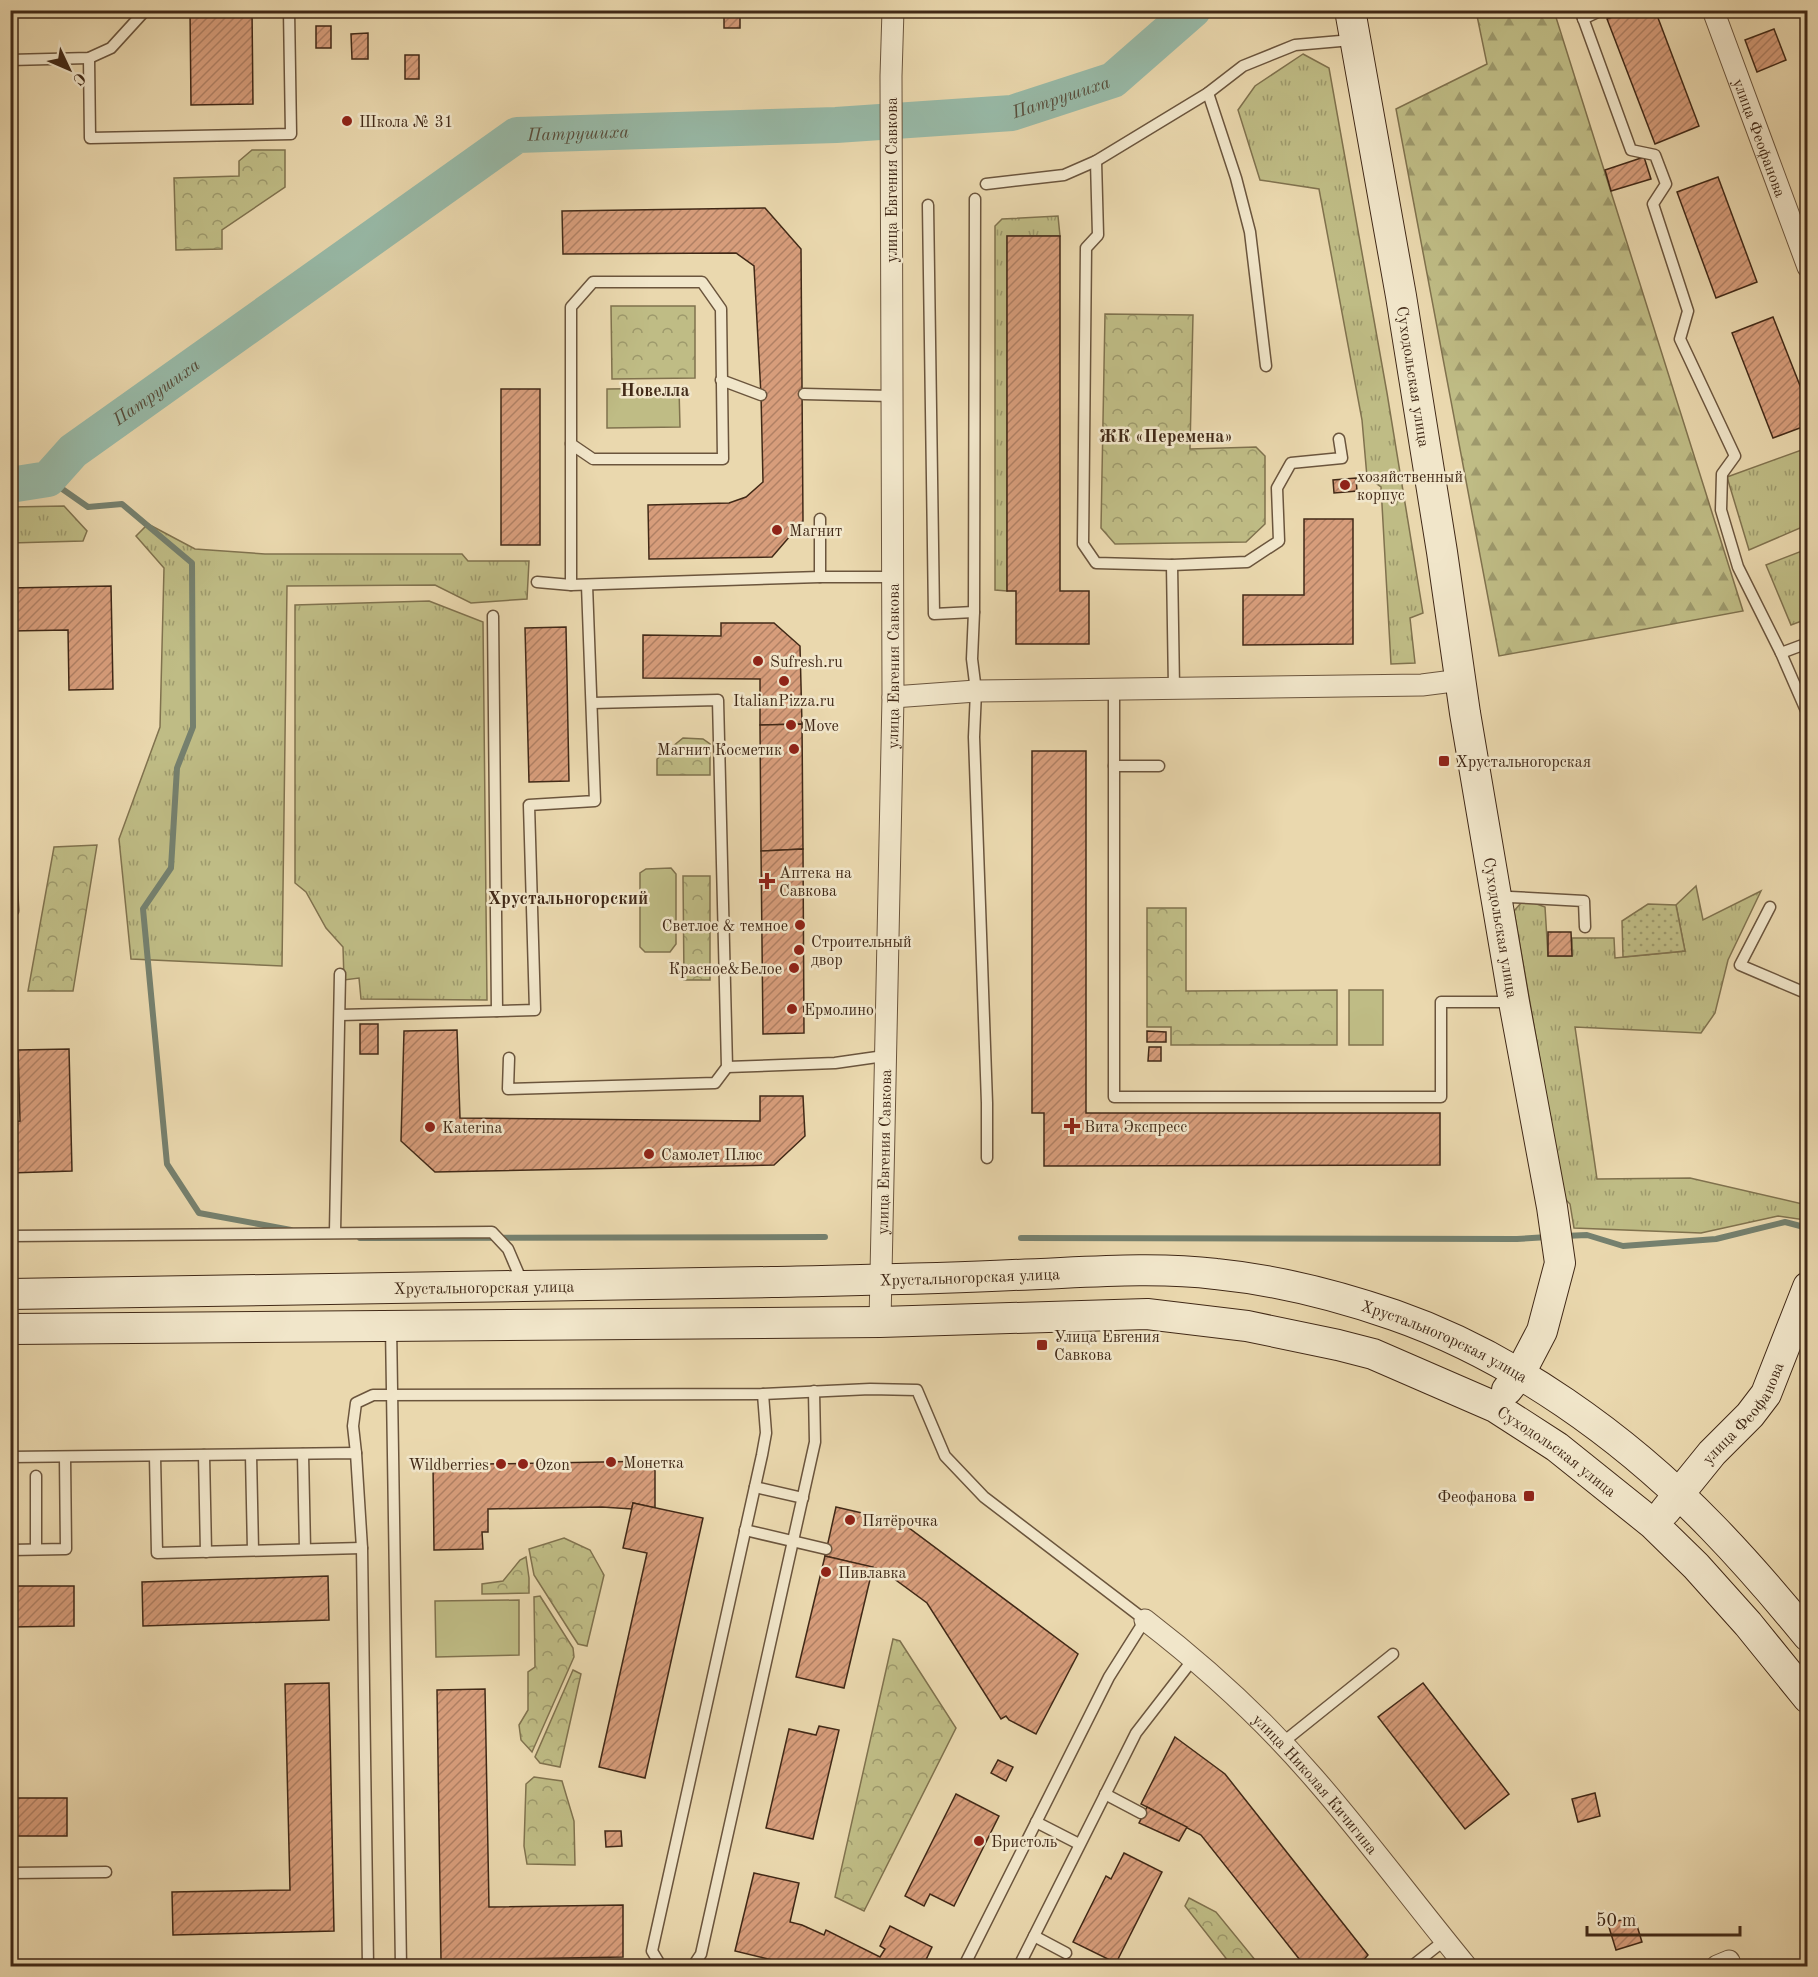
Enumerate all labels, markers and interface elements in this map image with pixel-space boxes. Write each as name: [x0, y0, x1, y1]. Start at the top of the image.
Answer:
north arrow: [39, 39, 99, 99]
text: С: [69, 69, 88, 87]
water label: Патрушиха: [1009, 73, 1113, 123]
street label: улица Феофанова: [1729, 77, 1787, 200]
street label: улица Евгения Савкова: [885, 97, 901, 263]
marker: Школа № 31: [340, 114, 354, 128]
place label: Школа № 31: [359, 115, 453, 131]
water label: Патрушиха: [526, 123, 630, 145]
street label: Суходольская улица: [1393, 305, 1431, 449]
water label: Патрушиха: [109, 356, 204, 430]
district label: Новелла: [620, 382, 690, 400]
district label: ЖК «Перемена»: [1099, 428, 1233, 446]
place label: хозяйственный корпус: [1357, 470, 1463, 504]
marker: хозяйственный корпус: [1338, 478, 1352, 492]
marker: Магнит: [770, 523, 784, 537]
place label: Магнит: [789, 524, 842, 540]
street label: улица Евгения Савкова: [886, 583, 903, 749]
marker: Sufresh.ru: [751, 654, 765, 668]
place label: Sufresh.ru: [770, 655, 843, 671]
marker: ItalianPizza.ru: [777, 674, 791, 688]
place label: ItalianPizza.ru: [733, 694, 835, 710]
marker: Move: [784, 718, 798, 732]
place label: Move: [803, 719, 839, 735]
marker: Магнит Косметик: [787, 742, 801, 756]
place label: Магнит Косметик: [657, 743, 782, 759]
marker: Хрустальногорская: [1437, 754, 1451, 768]
place label: Хрустальногорская: [1456, 755, 1591, 771]
street label: Суходольская улица: [1480, 856, 1519, 1000]
place label: Аптека на Савкова: [779, 866, 852, 900]
marker: Аптека на Савкова: [760, 874, 774, 888]
district label: Хрустальногорский: [488, 890, 648, 908]
marker: Светлое & темное: [793, 918, 807, 932]
place label: Светлое & темное: [662, 919, 788, 935]
place label: Строительный двор: [811, 935, 912, 969]
marker: Строительный двор: [792, 943, 806, 957]
marker: Красное&Белое: [787, 961, 801, 975]
place label: Красное&Белое: [668, 962, 782, 978]
marker: Ермолино: [785, 1002, 799, 1016]
place label: Ермолино: [804, 1003, 874, 1019]
street label: улица Евгения Савкова: [876, 1069, 895, 1235]
marker: Вита Экспресс: [1065, 1119, 1079, 1133]
marker: Katerina: [423, 1120, 437, 1134]
place label: Вита Экспресс: [1084, 1120, 1187, 1136]
place label: Katerina: [442, 1121, 502, 1137]
marker: Самолет Плюс: [642, 1147, 656, 1161]
place label: Самолет Плюс: [661, 1148, 763, 1164]
street label: Хрустальногорская улица: [879, 1267, 1061, 1290]
street label: Хрустальногорская улица: [394, 1280, 574, 1298]
street label: Хрустальногорская улица: [1359, 1299, 1529, 1387]
place label: Улица Евгения Савкова: [1054, 1330, 1160, 1364]
marker: Улица Евгения Савкова: [1035, 1338, 1049, 1352]
street label: улица Феофанова: [1700, 1360, 1788, 1468]
street label: Суходольская улица: [1494, 1404, 1618, 1501]
marker: Монетка: [604, 1455, 618, 1469]
place label: Монетка: [623, 1456, 684, 1472]
marker: Wildberries: [494, 1457, 508, 1471]
marker: Ozon: [516, 1457, 530, 1471]
place label: Wildberries: [408, 1458, 489, 1474]
place label: Ozon: [535, 1458, 570, 1474]
marker: Феофанова: [1522, 1489, 1536, 1503]
place label: Феофанова: [1437, 1490, 1517, 1506]
marker: Пятёрочка: [843, 1513, 857, 1527]
place label: Пятёрочка: [862, 1514, 938, 1530]
marker: Пивлавка: [819, 1565, 833, 1579]
place label: Пивлавка: [838, 1566, 907, 1582]
street label: улица Николая Кичигина: [1249, 1712, 1380, 1858]
marker: Бристоль: [972, 1834, 986, 1848]
place label: Бристоль: [991, 1835, 1057, 1851]
scale bar: [1587, 1899, 1740, 1937]
text: 50 m: [1596, 1912, 1636, 1930]

